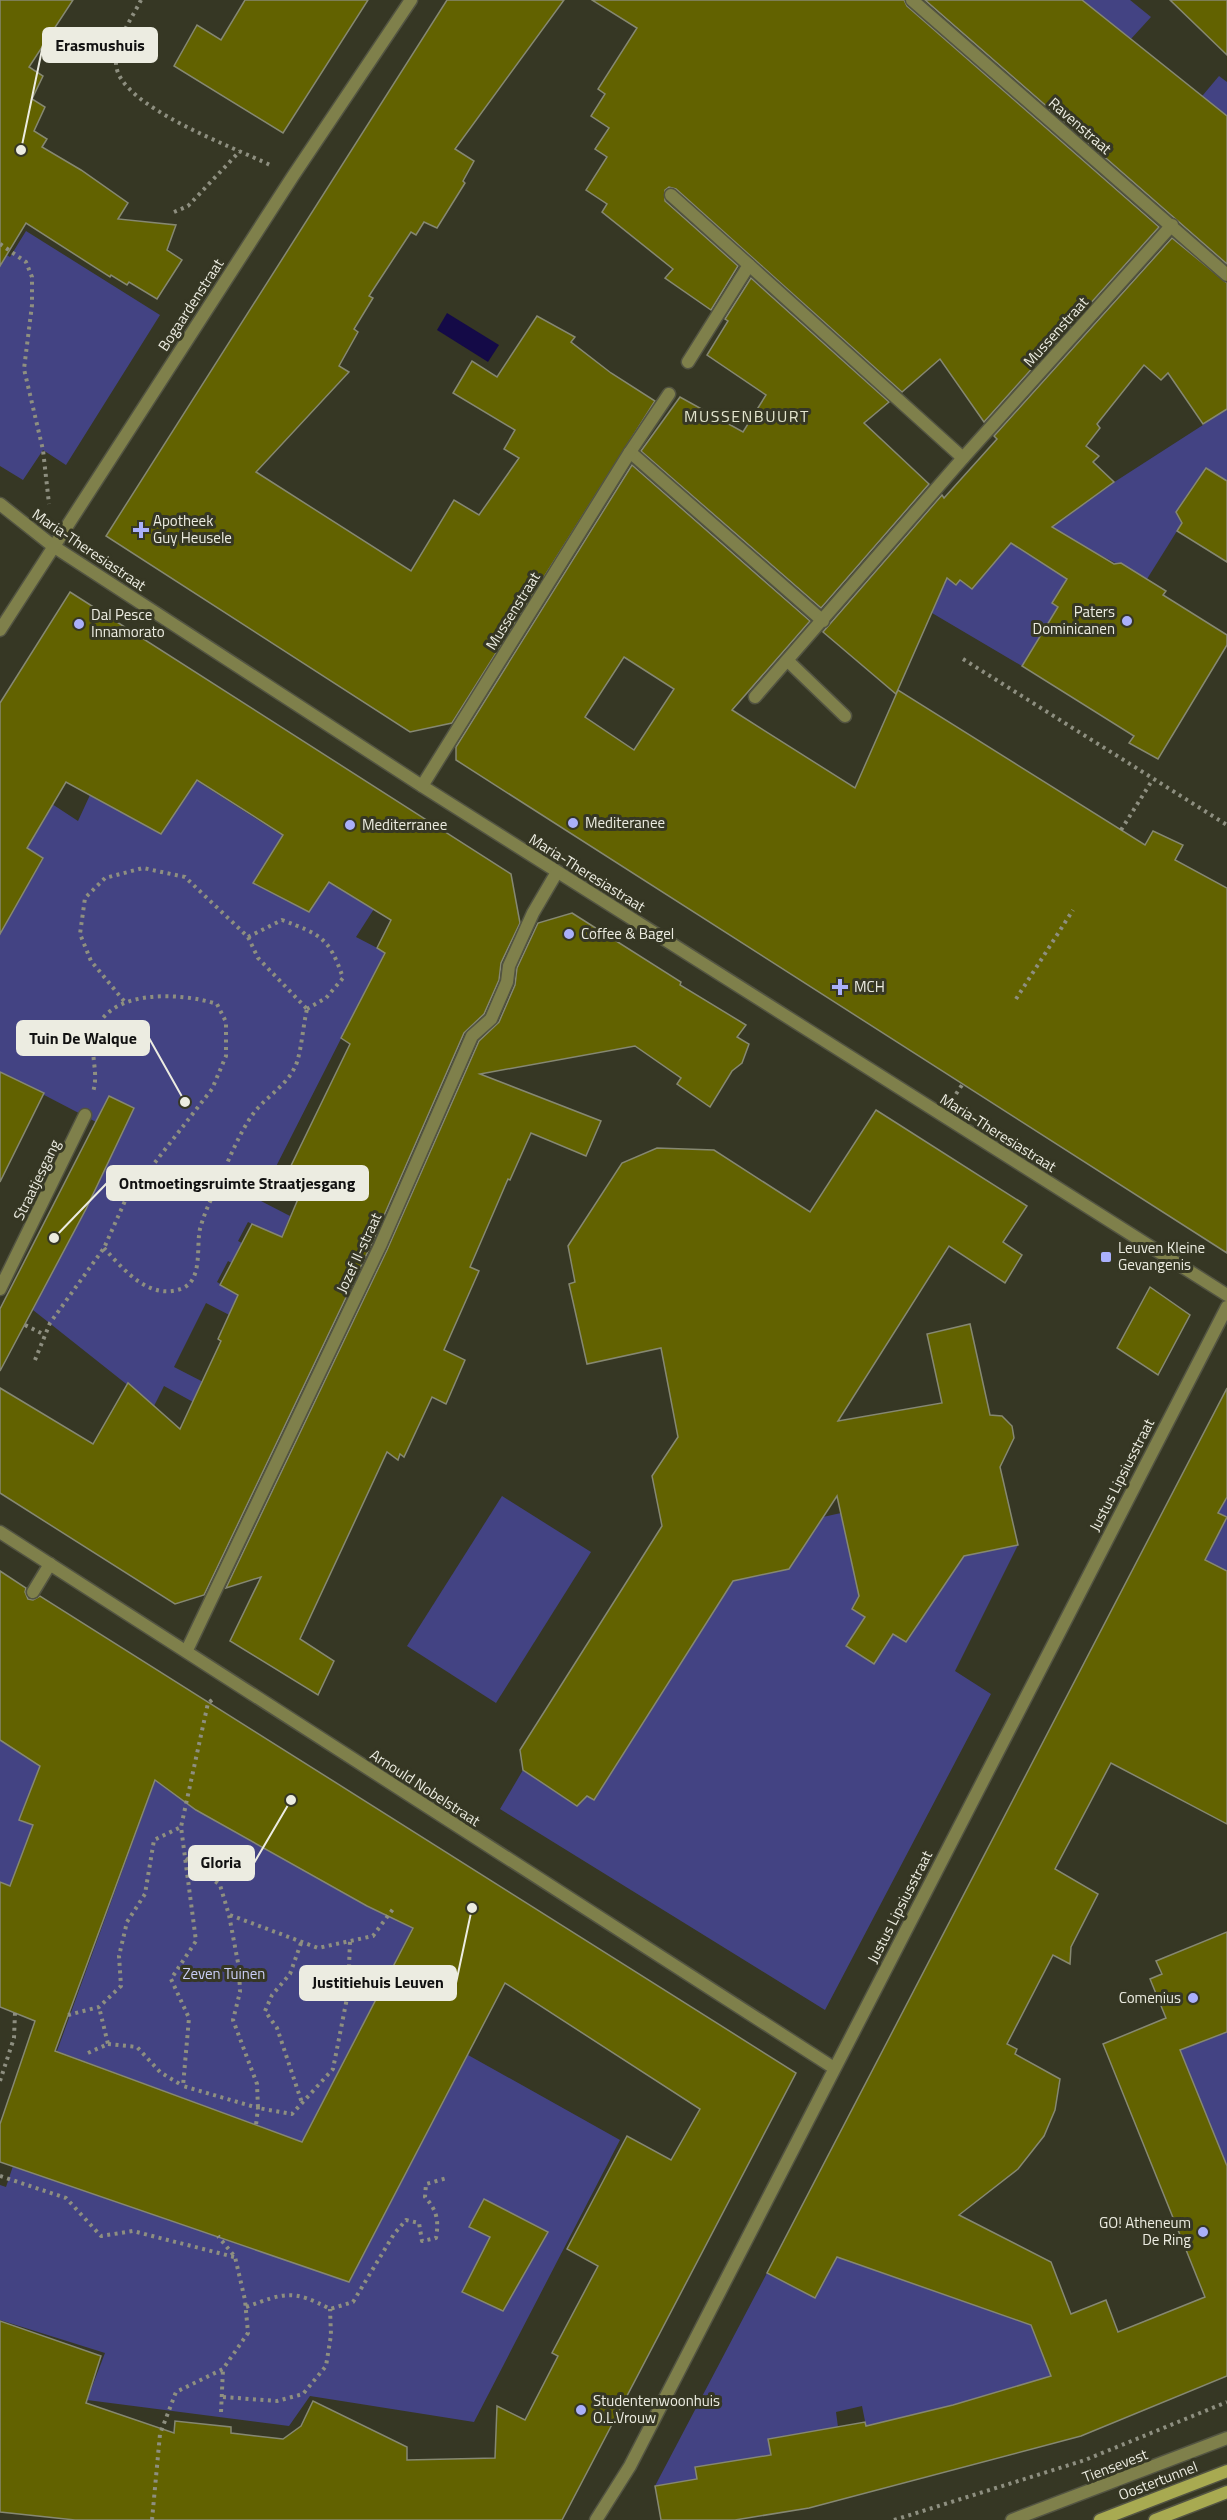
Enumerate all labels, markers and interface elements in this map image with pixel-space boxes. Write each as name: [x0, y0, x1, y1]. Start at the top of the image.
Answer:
callout: Erasmushuis: [43, 28, 157, 62]
text: Erasmushuis: [55, 33, 145, 57]
street label: Ravenstraat: [1044, 92, 1118, 160]
street label: Bogaardenstraat: [152, 253, 230, 356]
street label: Mussenstraat: [1018, 291, 1094, 372]
district label: MUSSENBUURT: [684, 404, 810, 428]
street label: Maria-Theresiastraat: [28, 503, 152, 597]
place label: Apotheek Guy Heusele: [153, 509, 232, 549]
marker: Apotheek Guy Heusele: [134, 523, 148, 537]
street label: Mussenstraat: [480, 567, 546, 654]
place label: Paters Dominicanen: [1032, 600, 1115, 640]
place label: Dal Pesce Innamorato: [91, 603, 165, 643]
marker: Paters Dominicanen: [1120, 614, 1134, 628]
marker: Dal Pesce Innamorato: [72, 617, 86, 631]
place label: Mediteranee: [585, 811, 665, 834]
place label: Mediterranee: [362, 813, 447, 836]
marker: Mediteranee: [566, 816, 580, 830]
marker: Mediterranee: [343, 818, 357, 832]
street label: Maria-Theresiastraat: [525, 827, 651, 918]
place label: Coffee & Bagel: [581, 922, 674, 945]
marker: Coffee & Bagel: [562, 927, 576, 941]
place label: MCH: [854, 975, 885, 998]
marker: MCH: [831, 978, 849, 996]
callout: Tuin De Walque: [17, 1021, 149, 1055]
text: Tuin De Walque: [29, 1026, 137, 1050]
street label: Maria-Theresiastraat: [936, 1087, 1062, 1178]
street label: Straatjesgang: [7, 1135, 66, 1224]
callout: Ontmoetingsruimte Straatjesgang: [107, 1166, 368, 1200]
text: Ontmoetingsruimte Straatjesgang: [119, 1171, 356, 1195]
street label: Jozef II-straat: [330, 1208, 388, 1297]
place label: Leuven Kleine Gevangenis: [1118, 1236, 1205, 1276]
marker: Leuven Kleine Gevangenis: [1099, 1250, 1113, 1264]
street label: Justus Lipsiusstraat: [1083, 1414, 1160, 1535]
street label: Arnould Nobelstraat: [366, 1743, 486, 1832]
callout: Gloria: [189, 1846, 254, 1880]
street label: Justus Lipsiusstraat: [861, 1846, 938, 1967]
text: Gloria: [201, 1850, 241, 1874]
park label: Zeven Tuinen: [183, 1962, 265, 1985]
callout: Justitiehuis Leuven: [300, 1966, 456, 2000]
text: Justitiehuis Leuven: [312, 1970, 444, 1994]
place label: Comenius: [1119, 1986, 1181, 2009]
marker: Comenius: [1186, 1991, 1200, 2005]
place label: GO! Atheneum De Ring: [1099, 2211, 1191, 2251]
marker: GO! Atheneum De Ring: [1196, 2225, 1210, 2239]
place label: Studentenwoonhuis O.L.Vrouw: [593, 2389, 720, 2429]
marker: Studentenwoonhuis O.L.Vrouw: [574, 2403, 588, 2417]
street label: Tiensevest: [1079, 2442, 1151, 2488]
street label: Oostertunnel: [1115, 2455, 1201, 2506]

